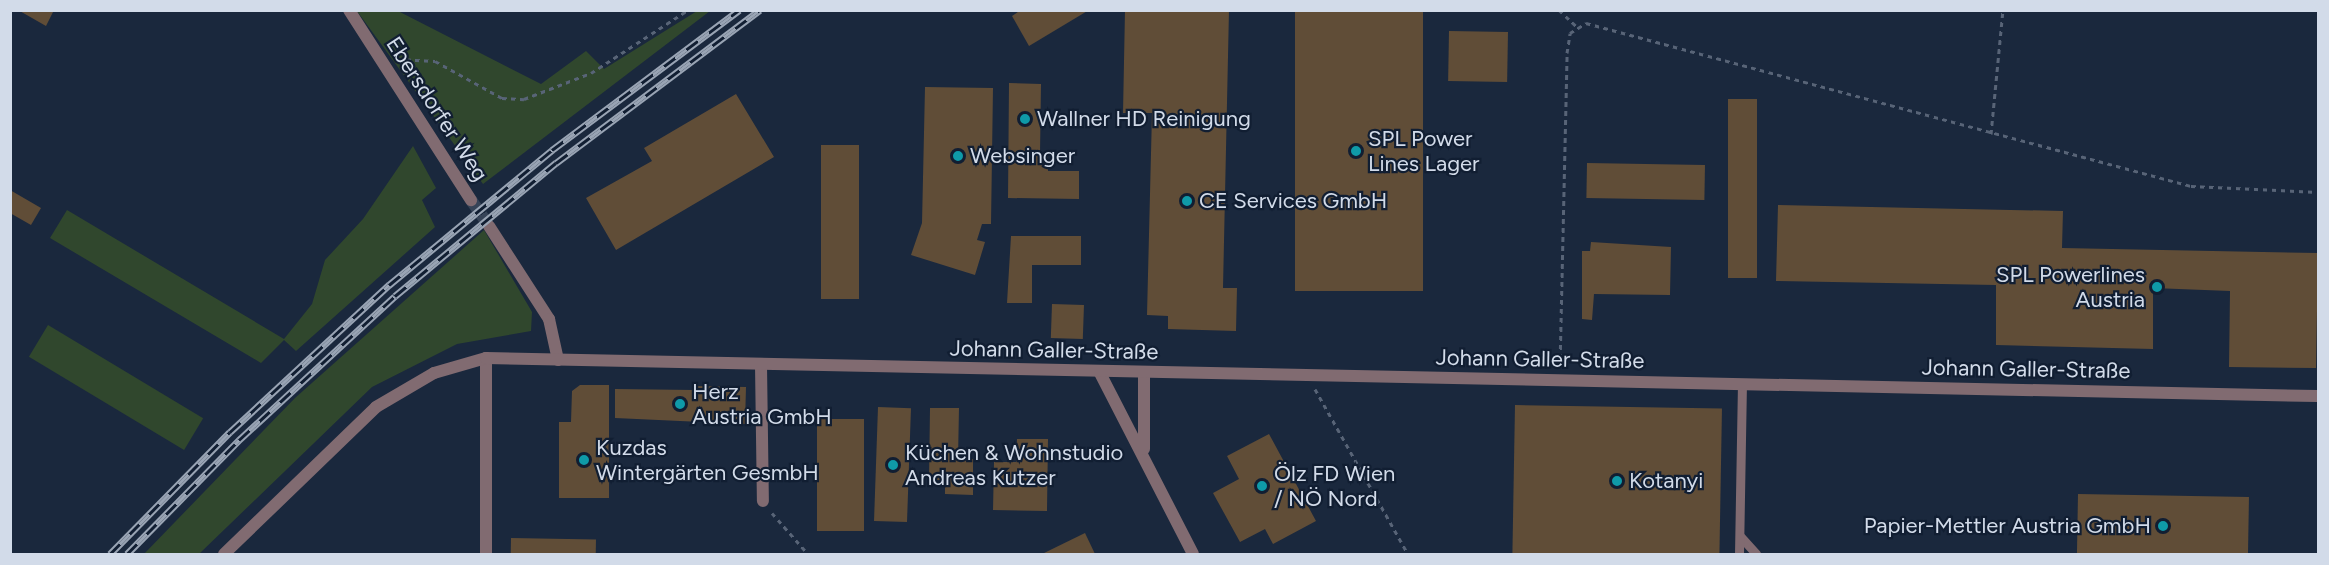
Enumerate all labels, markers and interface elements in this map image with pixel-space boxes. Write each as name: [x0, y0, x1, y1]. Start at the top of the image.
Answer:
street label: Ebersdorfer Weg: [381, 32, 493, 186]
place label: Wallner HD Reinigung: [1037, 106, 1251, 132]
marker: Wallner HD Reinigung: [1018, 112, 1032, 126]
place label: SPL Power Lines Lager: [1368, 125, 1480, 176]
place label: Websinger: [970, 143, 1075, 169]
marker: SPL Power Lines Lager: [1349, 144, 1363, 158]
marker: Websinger: [951, 149, 965, 163]
place label: CE Services GmbH: [1199, 188, 1387, 214]
marker: CE Services GmbH: [1180, 194, 1194, 208]
place label: SPL Powerlines Austria: [1996, 261, 2145, 312]
marker: SPL Powerlines Austria: [2150, 280, 2164, 294]
street label: Johann Galler-Straße: [949, 335, 1159, 365]
street label: Johann Galler-Straße: [1435, 344, 1645, 374]
street label: Johann Galler-Straße: [1921, 354, 2131, 384]
place label: Herz Austria GmbH: [692, 378, 832, 430]
marker: Herz Austria GmbH: [673, 397, 687, 411]
place label: Kuzdas Wintergärten GesmbH: [596, 434, 819, 486]
place label: Küchen & Wohnstudio Andreas Kutzer: [905, 439, 1123, 490]
marker: Kuzdas Wintergärten GesmbH: [577, 453, 591, 467]
marker: Küchen & Wohnstudio Andreas Kutzer: [886, 458, 900, 472]
place label: Ölz FD Wien / NÖ Nord: [1274, 460, 1395, 512]
place label: Kotanyi: [1629, 468, 1703, 494]
marker: Kotanyi: [1610, 474, 1624, 488]
marker: Ölz FD Wien / NÖ Nord: [1255, 479, 1269, 493]
place label: Papier-Mettler Austria GmbH: [1864, 513, 2151, 539]
marker: Papier-Mettler Austria GmbH: [2156, 519, 2170, 533]

